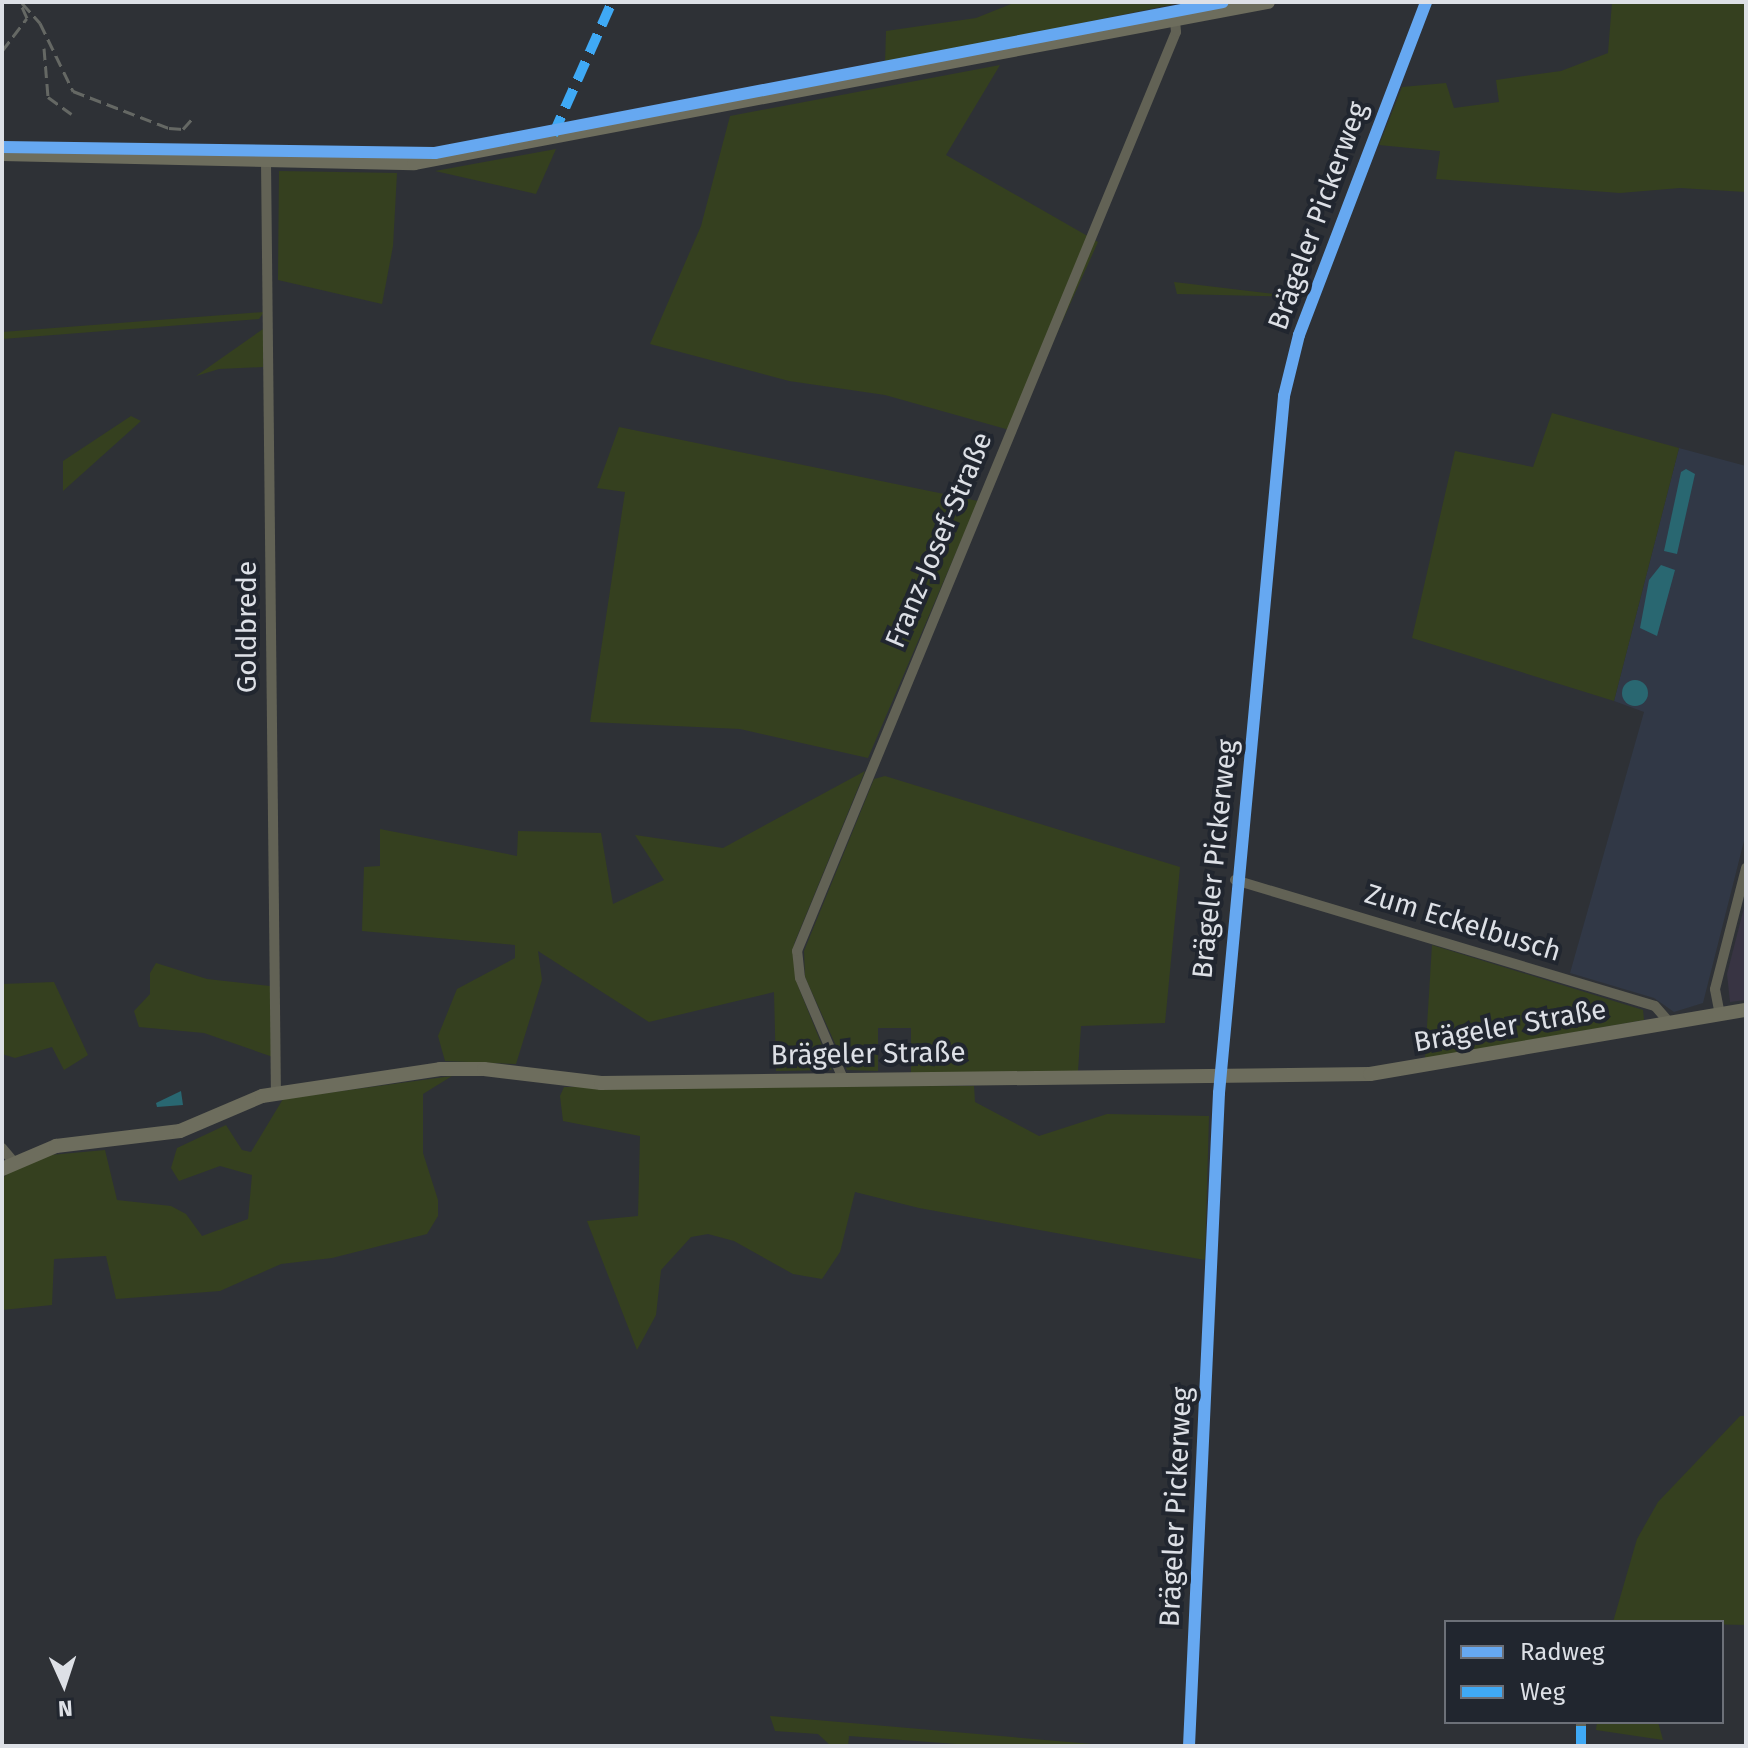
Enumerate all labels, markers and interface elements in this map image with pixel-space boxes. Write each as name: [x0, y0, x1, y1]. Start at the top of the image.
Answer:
street label: Brägeler Pickerweg: [1261, 97, 1375, 335]
street label: Franz-Josef-Straße: [878, 427, 1000, 653]
street label: Goldbrede: [230, 561, 264, 693]
street label: Brägeler Pickerweg: [1186, 738, 1244, 980]
street label: Zum Eckelbusch: [1361, 877, 1565, 969]
street label: Brägeler Straße: [1411, 993, 1609, 1059]
street label: Brägeler Straße: [770, 1036, 966, 1072]
street label: Brägeler Pickerweg: [1153, 1386, 1199, 1628]
legend: [1444, 1620, 1724, 1724]
text: Radweg: [1520, 1638, 1604, 1666]
north arrow: [24, 1644, 104, 1724]
text: Weg: [1520, 1678, 1565, 1706]
text: N: [57, 1695, 73, 1722]

